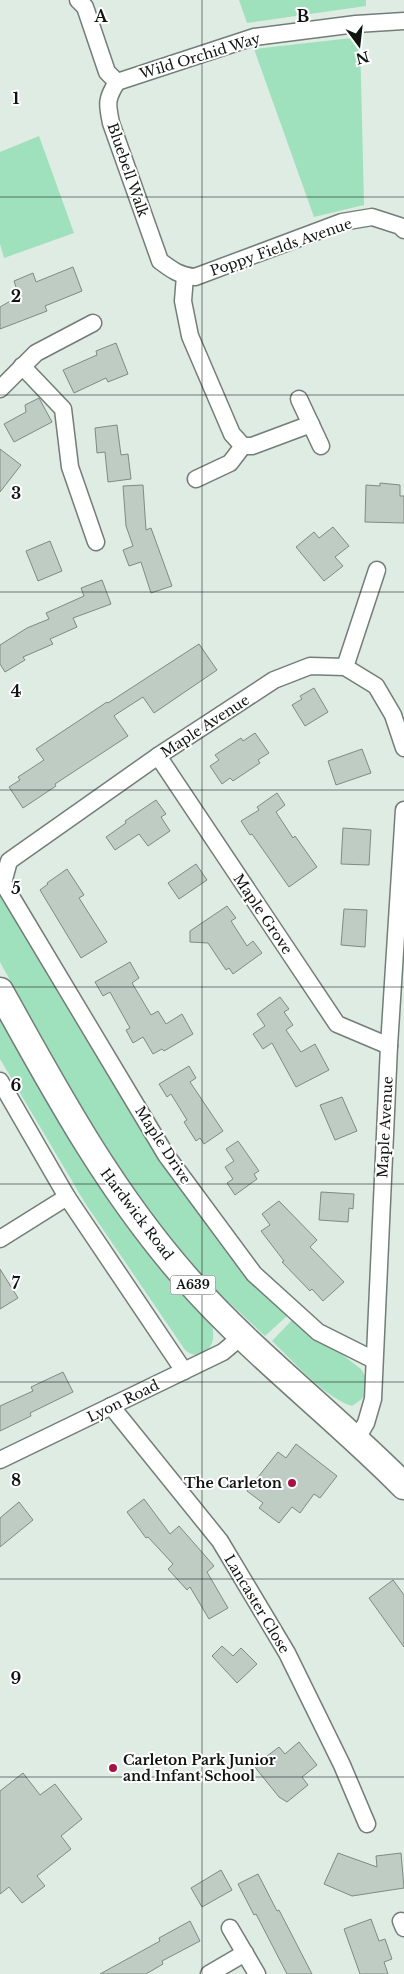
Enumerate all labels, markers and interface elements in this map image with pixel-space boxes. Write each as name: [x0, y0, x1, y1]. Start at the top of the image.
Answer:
text: A: [94, 6, 109, 26]
text: B: [297, 6, 310, 26]
north arrow: [334, 20, 384, 70]
street label: Wild Orchid Way: [136, 29, 263, 83]
text: N: [354, 47, 371, 68]
text: 1: [13, 88, 20, 108]
street label: Bluebell Walk: [103, 120, 153, 220]
street label: Poppy Fields Avenue: [208, 214, 354, 280]
text: 2: [11, 286, 21, 306]
text: 3: [11, 483, 21, 503]
text: 4: [11, 681, 21, 701]
street label: Maple Avenue: [157, 691, 253, 761]
street label: Maple Grove: [230, 870, 296, 958]
text: 5: [11, 878, 21, 898]
text: 6: [11, 1075, 22, 1095]
street label: Maple Avenue: [373, 1076, 397, 1178]
street label: Maple Drive: [131, 1103, 195, 1187]
street label: Hardwick Road: [97, 1164, 178, 1264]
text: 7: [12, 1273, 21, 1293]
road number: A639: [170, 1276, 216, 1294]
street label: Lyon Road: [84, 1376, 162, 1426]
text: 8: [11, 1470, 21, 1490]
place label: The Carleton: [184, 1474, 282, 1492]
marker: The Carleton: [286, 1477, 298, 1489]
street label: Lancaster Close: [220, 1551, 294, 1657]
text: 9: [11, 1668, 22, 1688]
place label: Carleton Park Junior and Infant School: [123, 1751, 276, 1785]
marker: Carleton Park Junior and Infant School: [107, 1762, 119, 1774]

